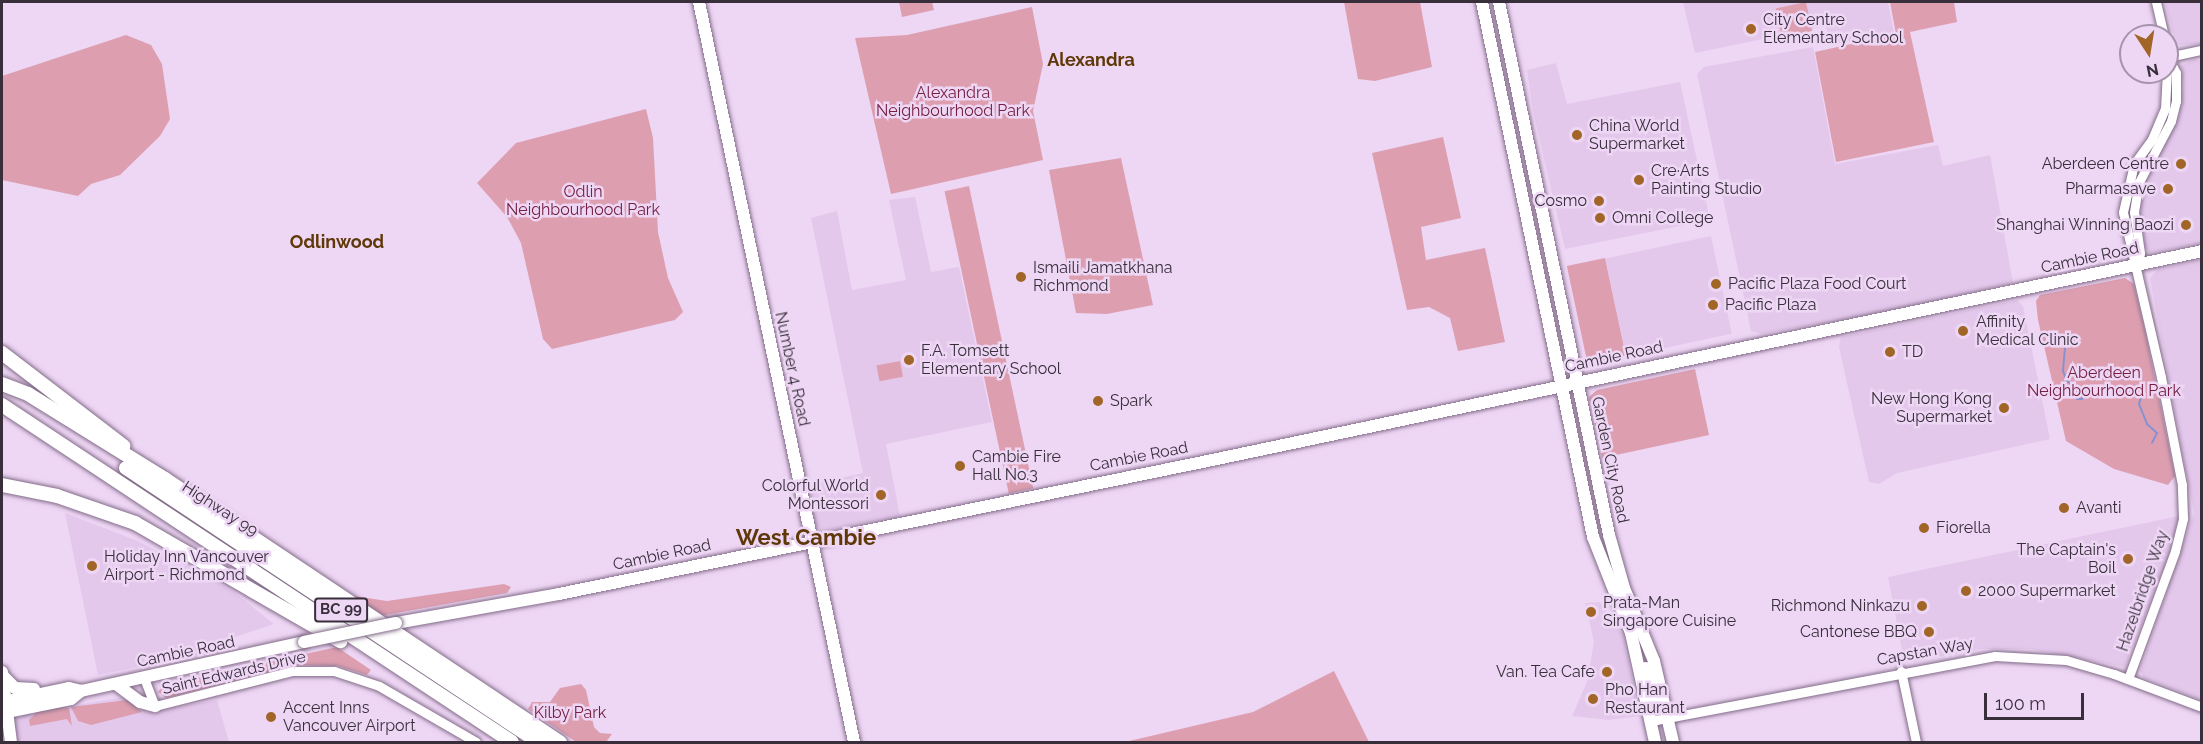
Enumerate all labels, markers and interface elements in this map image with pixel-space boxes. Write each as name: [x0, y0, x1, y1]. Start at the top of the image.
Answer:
place label: City Centre Elementary School: [1763, 10, 1903, 48]
marker: City Centre Elementary School: [1744, 22, 1758, 36]
north arrow: [2119, 24, 2179, 84]
district label: Alexandra: [1047, 49, 1135, 71]
text: N: [2144, 60, 2160, 81]
park label: Alexandra Neighbourhood Park: [876, 83, 1030, 121]
place label: China World Supermarket: [1589, 116, 1685, 154]
marker: China World Supermarket: [1570, 128, 1584, 142]
place label: Aberdeen Centre: [2042, 154, 2169, 174]
marker: Aberdeen Centre: [2174, 157, 2188, 171]
place label: Cre·Arts Painting Studio: [1651, 161, 1762, 199]
marker: Cre·Arts Painting Studio: [1632, 173, 1646, 187]
place label: Pharmasave: [2065, 179, 2156, 199]
park label: Odlin Neighbourhood Park: [506, 182, 660, 220]
marker: Pharmasave: [2161, 182, 2175, 196]
place label: Cosmo: [1535, 191, 1587, 211]
marker: Cosmo: [1592, 194, 1606, 208]
place label: Omni College: [1612, 208, 1713, 228]
marker: Omni College: [1593, 211, 1607, 225]
place label: Shanghai Winning Baozi: [1996, 215, 2174, 235]
marker: Shanghai Winning Baozi: [2179, 218, 2193, 232]
district label: Odlinwood: [290, 231, 384, 253]
street label: Cambie Road: [2039, 238, 2141, 278]
place label: Ismaili Jamatkhana Richmond: [1033, 258, 1173, 296]
marker: Ismaili Jamatkhana Richmond: [1014, 270, 1028, 284]
place label: Pacific Plaza Food Court: [1728, 274, 1906, 294]
marker: Pacific Plaza Food Court: [1709, 277, 1723, 291]
place label: Pacific Plaza: [1725, 295, 1816, 315]
marker: Pacific Plaza: [1706, 298, 1720, 312]
street label: Number 4 Road: [770, 310, 814, 428]
place label: Affinity Medical Clinic: [1976, 312, 2079, 350]
marker: Affinity Medical Clinic: [1954, 322, 1972, 340]
street label: Cambie Road: [1563, 337, 1665, 377]
place label: F.A. Tomsett Elementary School: [921, 341, 1061, 379]
place label: TD: [1902, 342, 1923, 362]
marker: TD: [1883, 345, 1897, 359]
marker: F.A. Tomsett Elementary School: [902, 353, 916, 367]
park label: Aberdeen Neighbourhood Park: [2027, 363, 2181, 401]
place label: New Hong Kong Supermarket: [1871, 389, 1992, 427]
place label: Spark: [1110, 391, 1152, 411]
marker: Spark: [1091, 394, 1105, 408]
street label: Garden City Road: [1587, 395, 1633, 525]
marker: New Hong Kong Supermarket: [1997, 401, 2011, 415]
street label: Cambie Road: [1088, 438, 1190, 476]
place label: Cambie Fire Hall No.3: [972, 447, 1061, 485]
marker: Cambie Fire Hall No.3: [953, 459, 967, 473]
place label: Colorful World Montessori: [761, 476, 869, 514]
street label: Highway 99: [178, 477, 262, 541]
marker: Colorful World Montessori: [874, 488, 888, 502]
place label: Avanti: [2076, 498, 2121, 518]
marker: Avanti: [2057, 501, 2071, 515]
place label: Fiorella: [1936, 518, 1991, 538]
marker: Fiorella: [1917, 521, 1931, 535]
district label: West Cambie: [736, 525, 876, 551]
street label: Hazelbridge Way: [2113, 528, 2173, 654]
street label: Cambie Road: [611, 535, 713, 575]
place label: The Captain's Boil: [2017, 540, 2116, 578]
place label: Holiday Inn Vancouver Airport - Richmond: [104, 547, 270, 585]
marker: The Captain's Boil: [2121, 552, 2135, 566]
marker: Holiday Inn Vancouver Airport - Richmond: [85, 559, 99, 573]
place label: 2000 Supermarket: [1978, 581, 2116, 601]
marker: 2000 Supermarket: [1959, 584, 1973, 598]
place label: Prata-Man Singapore Cuisine: [1603, 593, 1736, 631]
place label: Richmond Ninkazu: [1771, 596, 1910, 616]
road number: BC 99: [314, 598, 368, 622]
marker: Richmond Ninkazu: [1915, 599, 1929, 613]
marker: Prata-Man Singapore Cuisine: [1584, 605, 1598, 619]
place label: Cantonese BBQ: [1800, 622, 1917, 642]
marker: Cantonese BBQ: [1922, 625, 1936, 639]
street label: Cambie Road: [135, 632, 237, 672]
street label: Capstan Way: [1875, 634, 1975, 670]
street label: Saint Edwards Drive: [160, 647, 308, 699]
place label: Van. Tea Cafe: [1496, 662, 1595, 682]
marker: Van. Tea Cafe: [1600, 665, 1614, 679]
place label: Pho Han Restaurant: [1605, 680, 1685, 718]
scale bar: [1987, 681, 2088, 719]
marker: Pho Han Restaurant: [1586, 692, 1600, 706]
text: 100 m: [1995, 693, 2046, 714]
place label: Accent Inns Vancouver Airport: [283, 698, 416, 736]
park label: Kilby Park: [533, 703, 607, 723]
marker: Accent Inns Vancouver Airport: [264, 710, 278, 724]

